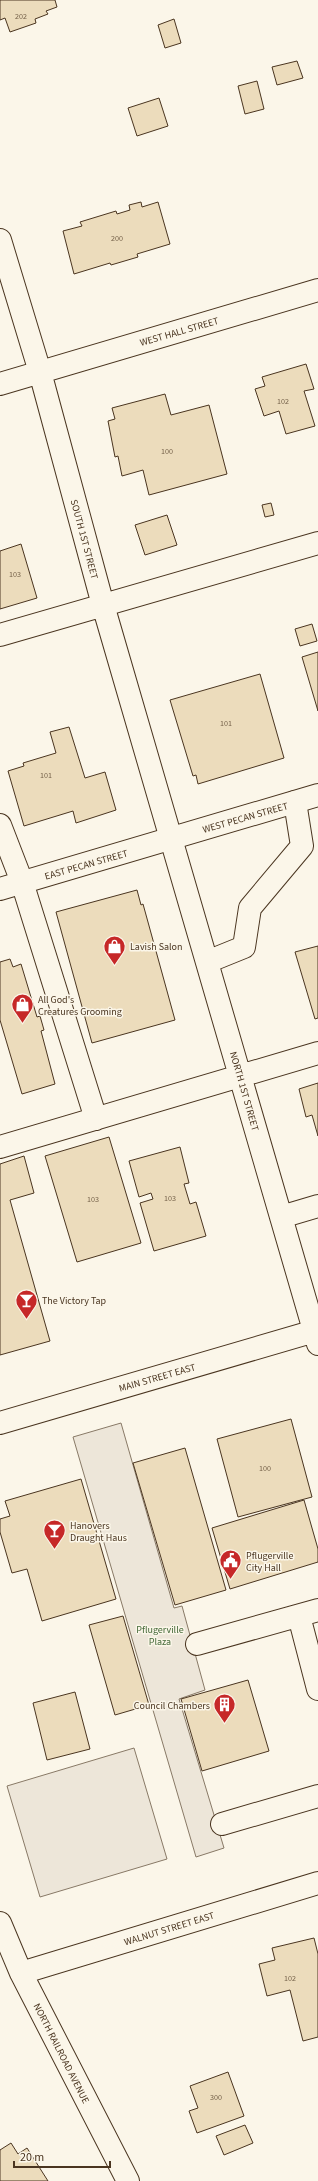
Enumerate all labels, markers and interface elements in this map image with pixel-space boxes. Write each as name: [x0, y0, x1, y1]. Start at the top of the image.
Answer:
house number: 202: [15, 11, 27, 22]
house number: 200: [111, 233, 123, 244]
street label: WEST HALL STREET: [138, 314, 221, 350]
house number: 102: [277, 396, 289, 407]
house number: 100: [161, 446, 173, 457]
street label: SOUTH 1ST STREET: [67, 498, 102, 581]
house number: 103: [9, 569, 21, 580]
house number: 101: [220, 718, 232, 729]
house number: 101: [40, 770, 52, 781]
street label: WEST PECAN STREET: [201, 799, 290, 837]
street label: EAST PECAN STREET: [43, 846, 130, 884]
shop icon: Lavish Salon: [102, 933, 128, 966]
place label: Lavish Salon: [130, 940, 182, 954]
shop icon: All God's Creatures Grooming: [9, 992, 35, 1025]
place label: All God's Creatures Grooming: [38, 993, 122, 1019]
street label: NORTH 1ST STREET: [226, 1050, 262, 1133]
house number: 103: [164, 1193, 176, 1204]
house number: 103: [87, 1194, 99, 1205]
bar icon: The Victory Tap: [13, 1287, 39, 1320]
place label: The Victory Tap: [42, 1294, 107, 1308]
street label: MAIN STREET EAST: [117, 1360, 198, 1396]
house number: 100: [259, 1463, 271, 1474]
bar icon: Hanovers Draught Haus: [41, 1518, 67, 1551]
place label: Hanovers Draught Haus: [70, 1519, 127, 1545]
public building icon: Pflugerville City Hall: [217, 1548, 243, 1581]
place label: Pflugerville City Hall: [246, 1549, 293, 1575]
park label: Pflugerville Plaza: [136, 1623, 184, 1649]
building icon: Council Chambers: [212, 1692, 238, 1725]
place label: Council Chambers: [134, 1699, 210, 1713]
street label: WALNUT STREET EAST: [122, 1908, 217, 1949]
house number: 102: [284, 1973, 296, 1984]
street label: NORTH RAILROAD AVENUE: [30, 2001, 93, 2106]
house number: 300: [210, 2092, 222, 2103]
scale bar: [14, 2143, 110, 2169]
text: 20 m: [20, 2149, 44, 2166]

